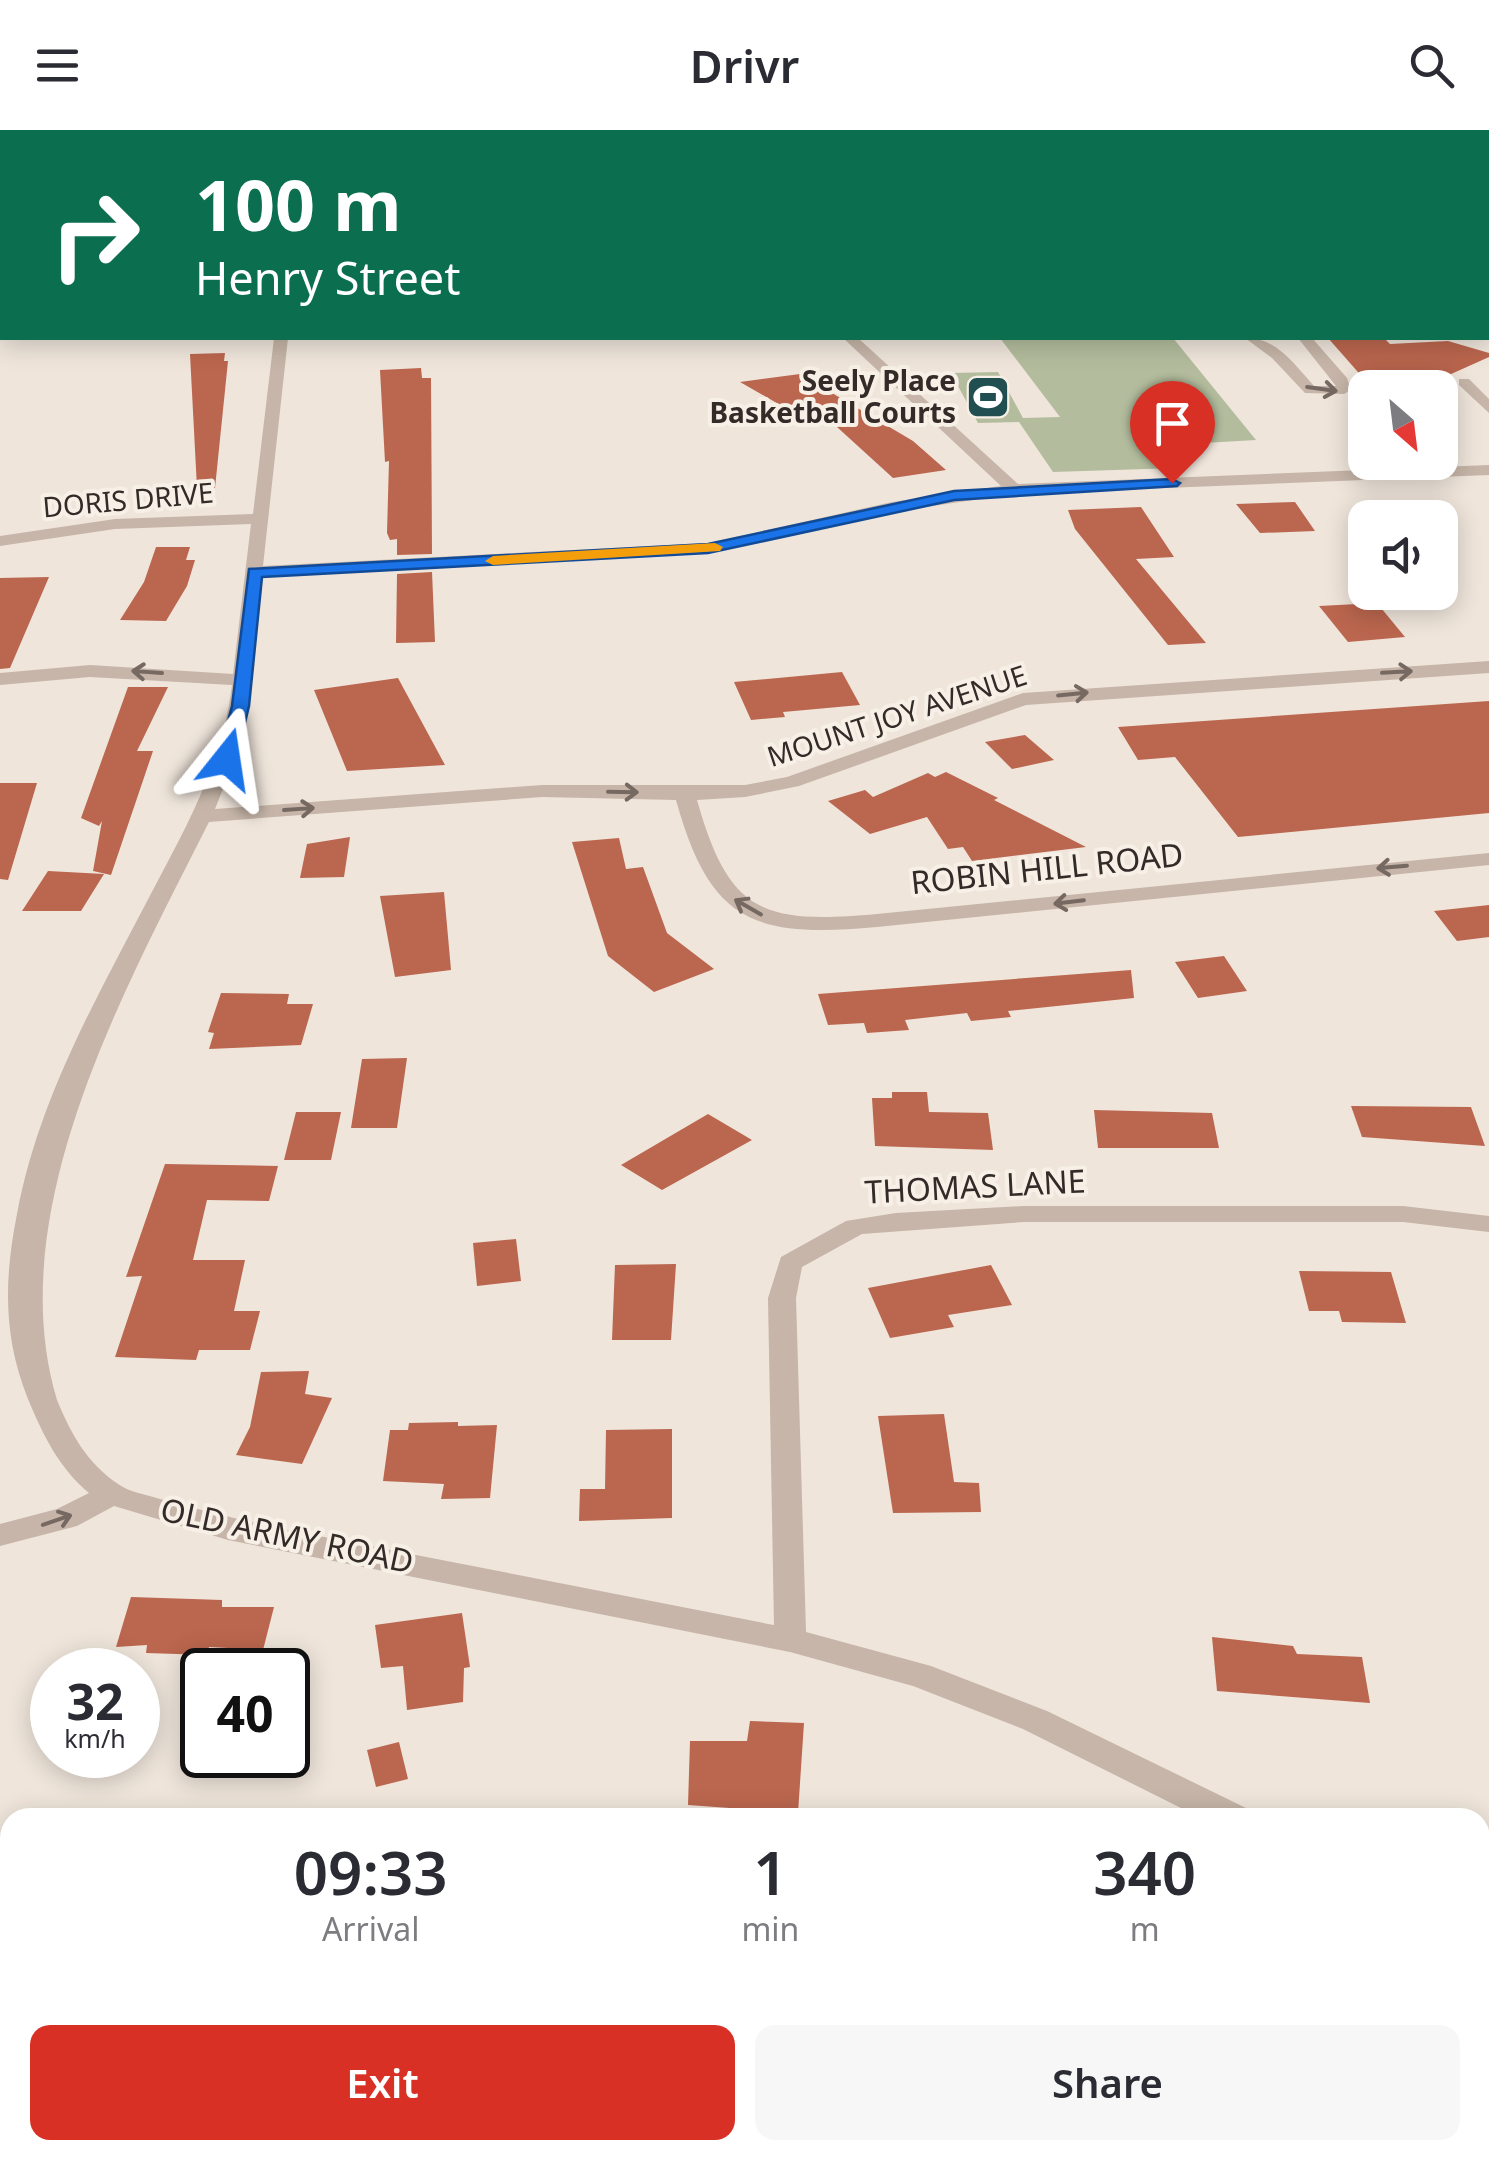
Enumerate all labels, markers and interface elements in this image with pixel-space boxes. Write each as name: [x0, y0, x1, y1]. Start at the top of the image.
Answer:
text: Drivr: [690, 35, 799, 96]
icon: menu: [30, 38, 85, 93]
icon: search: [1404, 38, 1459, 93]
text: 100 m: [195, 156, 402, 252]
icon: right: [30, 170, 160, 300]
text: Henry Street: [195, 247, 460, 308]
place label: Seely Place Basketball Courts: [709, 361, 956, 431]
north arrow: [1348, 370, 1458, 480]
map controls: [1348, 370, 1458, 610]
sports icon: Seely Place Basketball Courts: [965, 374, 1011, 420]
pin: [1130, 381, 1215, 484]
one-way arrow: [1305, 381, 1337, 399]
icon: arrive: [1145, 396, 1200, 451]
street label: DORIS DRIVE: [41, 473, 215, 525]
button: sound: [1348, 500, 1458, 610]
street label: MOUNT JOY AVENUE: [762, 655, 1031, 775]
one-way arrow: [132, 662, 164, 681]
one-way arrow: [1380, 662, 1412, 681]
one-way arrow: [1056, 684, 1088, 703]
position arrow: [175, 707, 279, 811]
one-way arrow: [607, 783, 639, 802]
one-way arrow: [283, 799, 315, 818]
street label: ROBIN HILL ROAD: [909, 832, 1185, 903]
one-way arrow: [1376, 858, 1408, 877]
one-way arrow: [1053, 893, 1085, 912]
one-way arrow: [734, 897, 762, 917]
street label: THOMAS LANE: [863, 1158, 1086, 1213]
street label: OLD ARMY ROAD: [157, 1487, 418, 1582]
one-way arrow: [41, 1509, 73, 1527]
speed limit sign: 40: [180, 1648, 310, 1778]
text: 32: [66, 1667, 124, 1735]
text: km/h: [64, 1721, 126, 1755]
text: 09:33: [294, 1831, 448, 1913]
text: 1: [753, 1831, 788, 1913]
text: 340: [1093, 1831, 1196, 1913]
text: Arrival: [322, 1907, 420, 1950]
text: min: [741, 1907, 799, 1950]
text: m: [1130, 1907, 1160, 1950]
button: Exit: [30, 2025, 735, 2140]
button: Share: [755, 2025, 1460, 2140]

